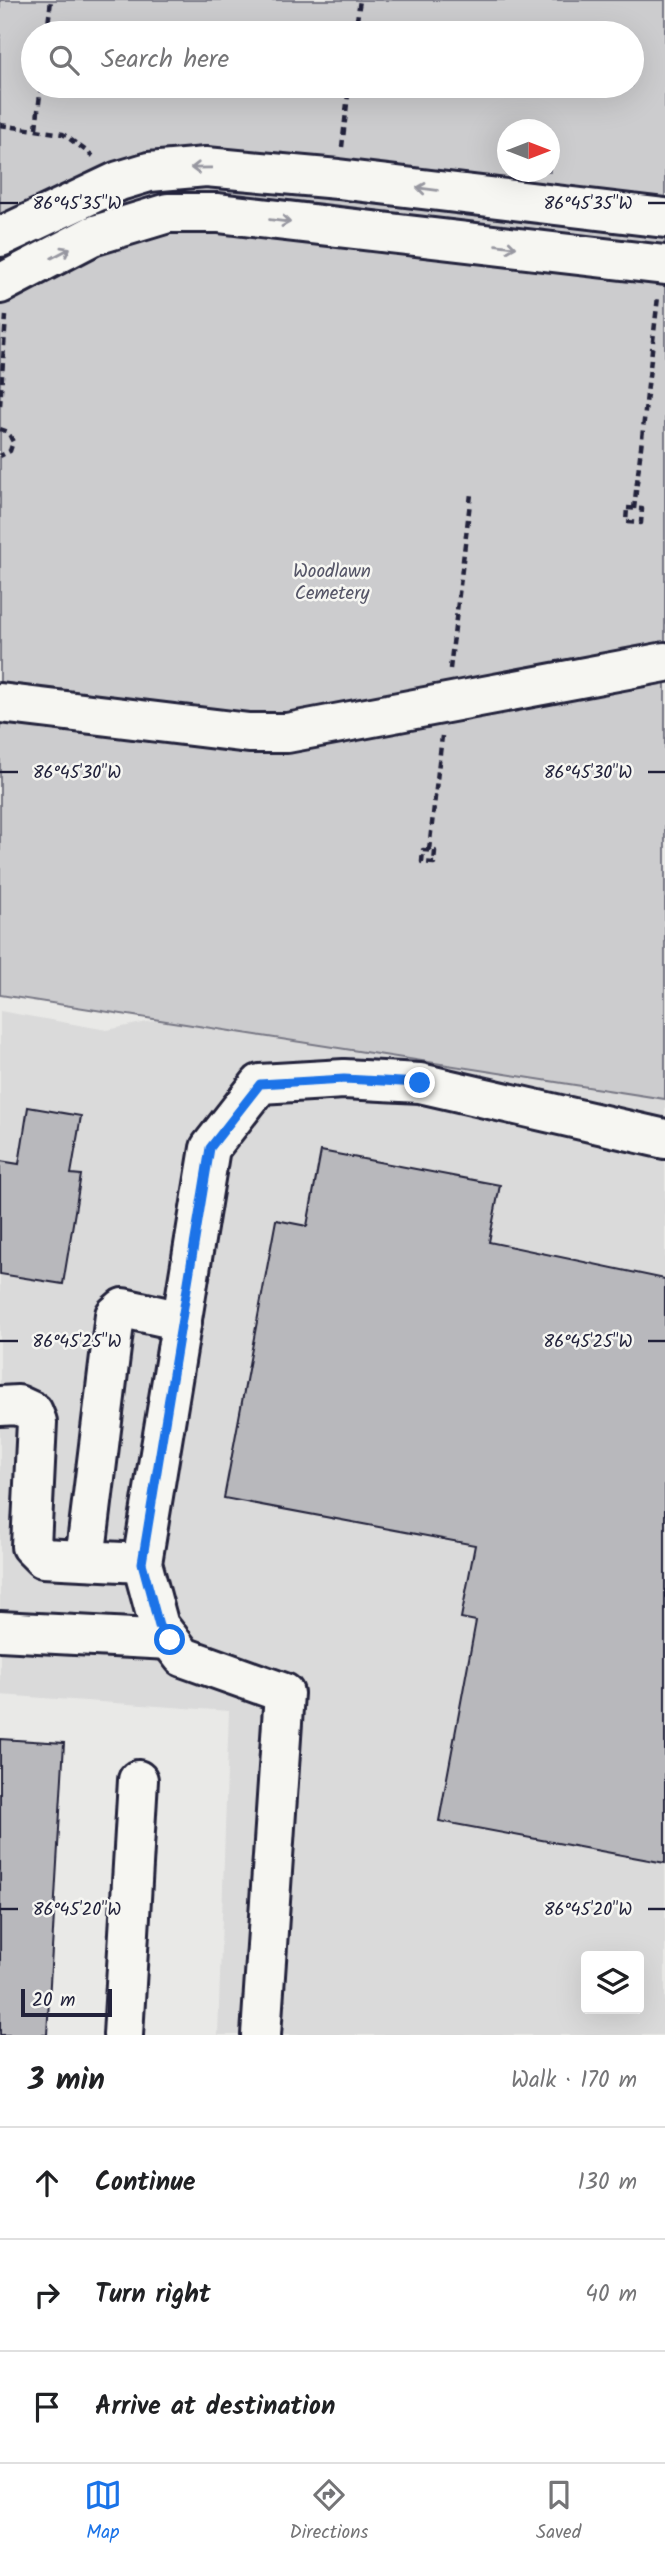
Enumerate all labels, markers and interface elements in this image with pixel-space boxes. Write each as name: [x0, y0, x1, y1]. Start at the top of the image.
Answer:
search box: [21, 21, 644, 98]
text: Search here: [101, 39, 229, 81]
icon: search: [45, 41, 83, 79]
north arrow: [497, 119, 560, 182]
one-way arrow: [189, 161, 212, 174]
one-way arrow: [416, 183, 439, 196]
text: 86°45'35"W: [32, 190, 122, 219]
text: 86°45'35"W: [543, 190, 633, 219]
one-way arrow: [268, 214, 291, 227]
one-way arrow: [494, 240, 517, 253]
one-way arrow: [50, 246, 70, 260]
park label: Woodlawn Cemetery: [293, 557, 371, 609]
text: 86°45'30"W: [33, 759, 121, 788]
text: 86°45'30"W: [544, 759, 632, 788]
route end: [404, 1067, 435, 1098]
text: 86°45'25"W: [32, 1328, 122, 1357]
text: 86°45'25"W: [543, 1328, 633, 1357]
route start: [154, 1624, 185, 1655]
text: 86°45'20"W: [33, 1896, 121, 1925]
text: 86°45'20"W: [544, 1896, 632, 1925]
map controls: [581, 1951, 644, 2014]
button: layers: [581, 1951, 644, 2014]
scale bar: [21, 1986, 112, 2018]
text: 20 m: [32, 1986, 75, 2016]
text: 3 min: [28, 2057, 105, 2105]
text: Walk · 170 m: [511, 2063, 637, 2099]
text: Continue: [95, 2162, 196, 2204]
icon: ahead: [28, 2164, 66, 2202]
text: 130 m: [578, 2165, 637, 2201]
text: Turn right: [95, 2274, 211, 2316]
icon: right: [28, 2276, 66, 2314]
text: 40 m: [585, 2277, 637, 2313]
text: Arrive at destination: [95, 2386, 335, 2428]
icon: arrive: [28, 2388, 66, 2426]
tab: Map: [84, 2476, 122, 2548]
tab: Directions: [290, 2476, 368, 2548]
tab: Saved: [536, 2476, 581, 2548]

